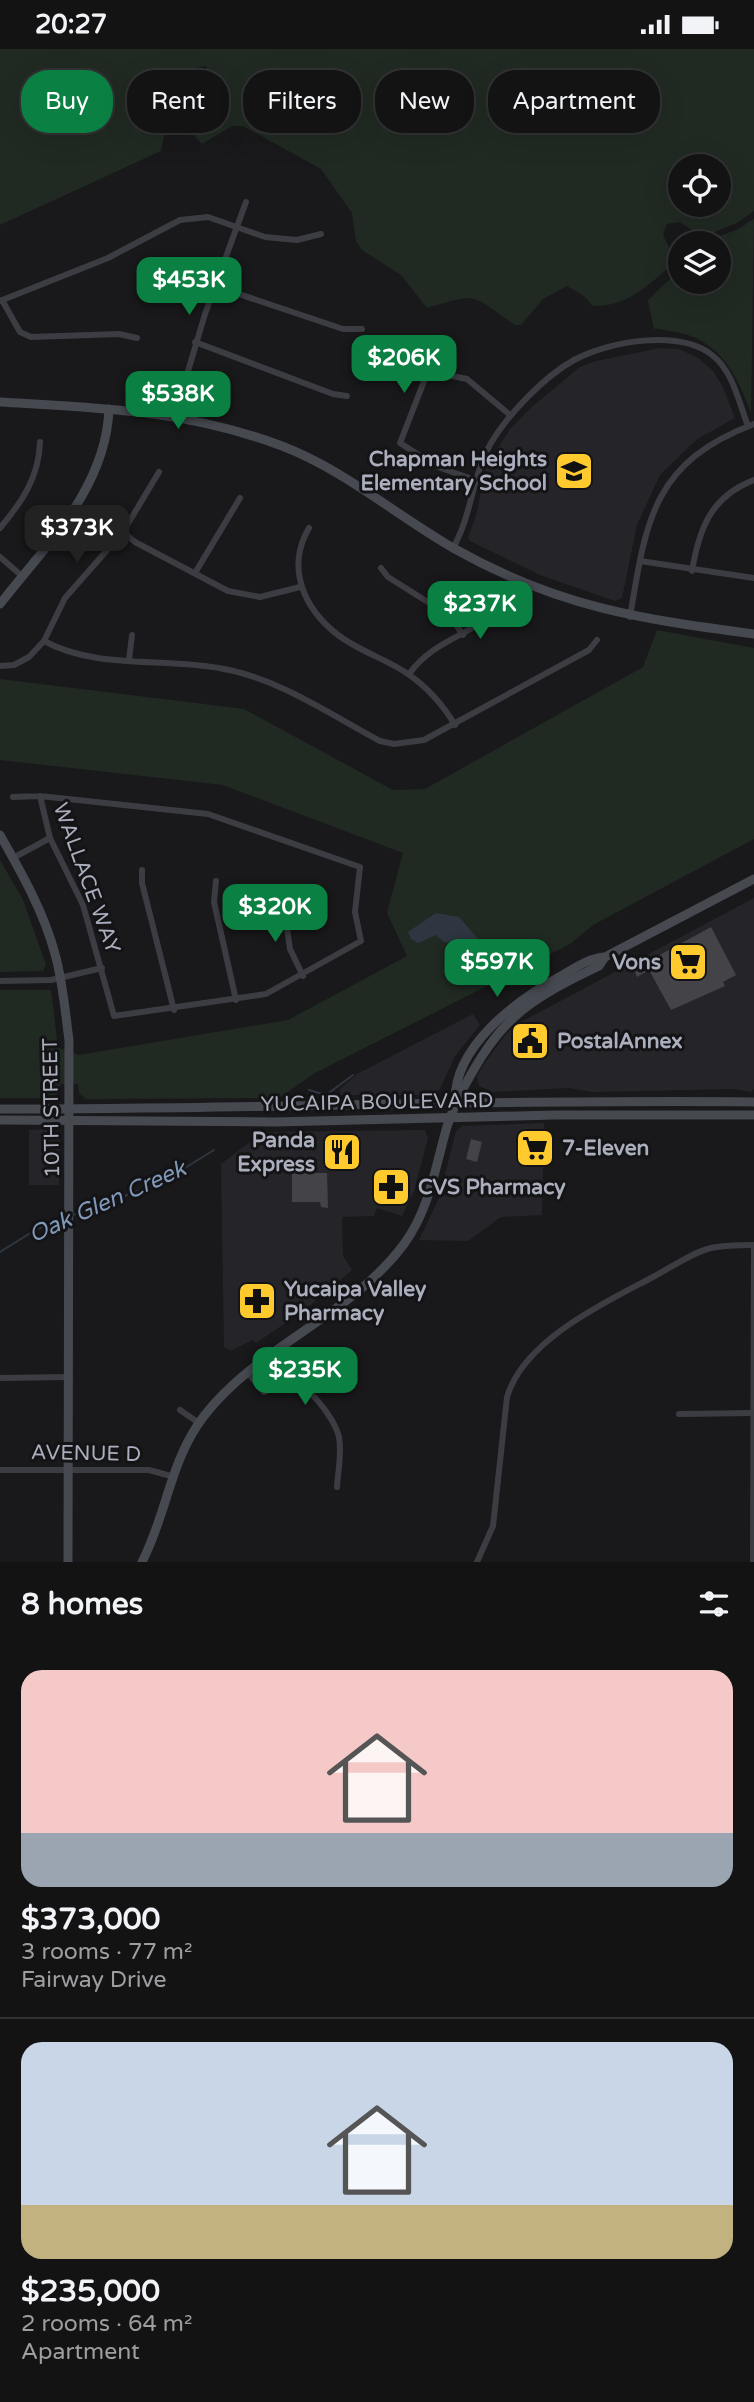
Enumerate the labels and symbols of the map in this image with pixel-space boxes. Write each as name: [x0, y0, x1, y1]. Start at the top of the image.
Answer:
pin: $453K: [140, 257, 238, 317]
pin: $206K: [355, 335, 453, 395]
pin: $538K: [129, 371, 227, 431]
place label: Chapman Heights Elementary School: [360, 447, 547, 496]
school or university icon: Chapman Heights Elementary School: [553, 450, 595, 492]
pin: $373K: [28, 505, 126, 565]
pin: $237K: [431, 581, 529, 641]
street label: WALLACE WAY: [48, 799, 125, 957]
pin: $320K: [226, 885, 324, 944]
pin: $597K: [448, 939, 546, 999]
supermarket icon: Vons: [667, 941, 709, 983]
place label: Vons: [612, 950, 661, 975]
public building icon: PostalAnnex: [509, 1020, 551, 1062]
place label: PostalAnnex: [557, 1029, 683, 1054]
street label: 10TH STREET: [38, 1038, 65, 1178]
street label: YUCAIPA BOULEVARD: [260, 1088, 494, 1117]
supermarket icon: 7-Eleven: [514, 1127, 556, 1169]
place label: Panda Express: [237, 1128, 315, 1177]
restaurant icon: Panda Express: [321, 1131, 363, 1173]
place label: 7-Eleven: [562, 1136, 649, 1161]
water label: Oak Glen Creek: [25, 1154, 192, 1249]
pharmacy icon: CVS Pharmacy: [370, 1166, 412, 1208]
place label: CVS Pharmacy: [418, 1175, 566, 1200]
place label: Yucaipa Valley Pharmacy: [284, 1277, 427, 1326]
pharmacy icon: Yucaipa Valley Pharmacy: [236, 1280, 278, 1322]
pin: $235K: [256, 1347, 354, 1407]
street label: AVENUE D: [31, 1440, 141, 1467]

